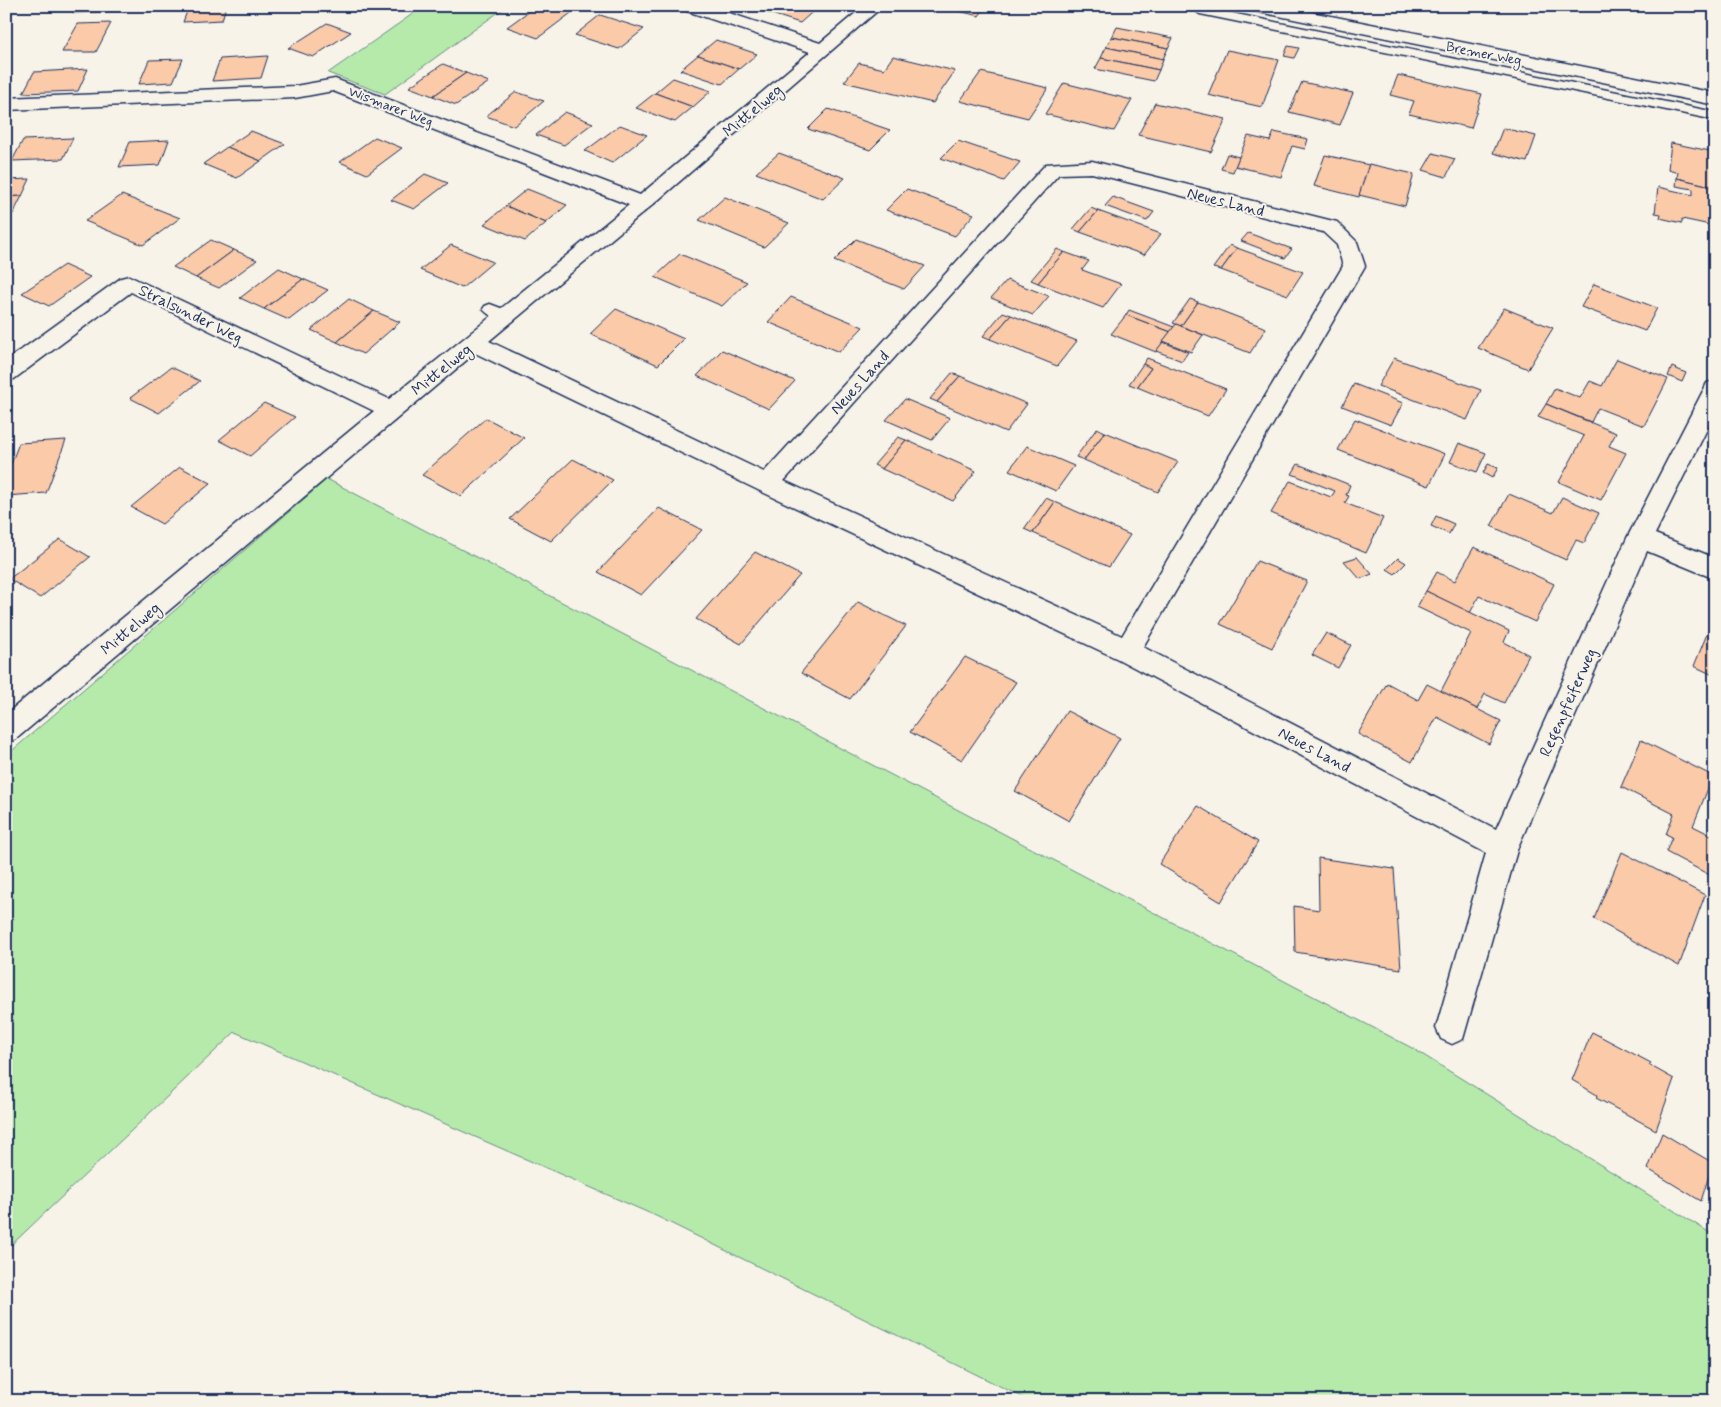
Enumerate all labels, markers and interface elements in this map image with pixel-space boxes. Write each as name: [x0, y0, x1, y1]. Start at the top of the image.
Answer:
street label: Bremer Weg: [1444, 38, 1523, 71]
street label: Mittelweg: [719, 80, 788, 143]
street label: Wismarer Weg: [346, 82, 436, 131]
street label: Neues Land: [1185, 183, 1267, 222]
street label: Stralsunder Weg: [135, 280, 246, 349]
street label: Mittelweg: [407, 339, 477, 402]
street label: Neues Land: [826, 347, 894, 419]
street label: Mittelweg: [97, 598, 166, 661]
street label: Regenpfeiferweg: [1535, 645, 1603, 761]
street label: Neues Land: [1274, 723, 1354, 778]

